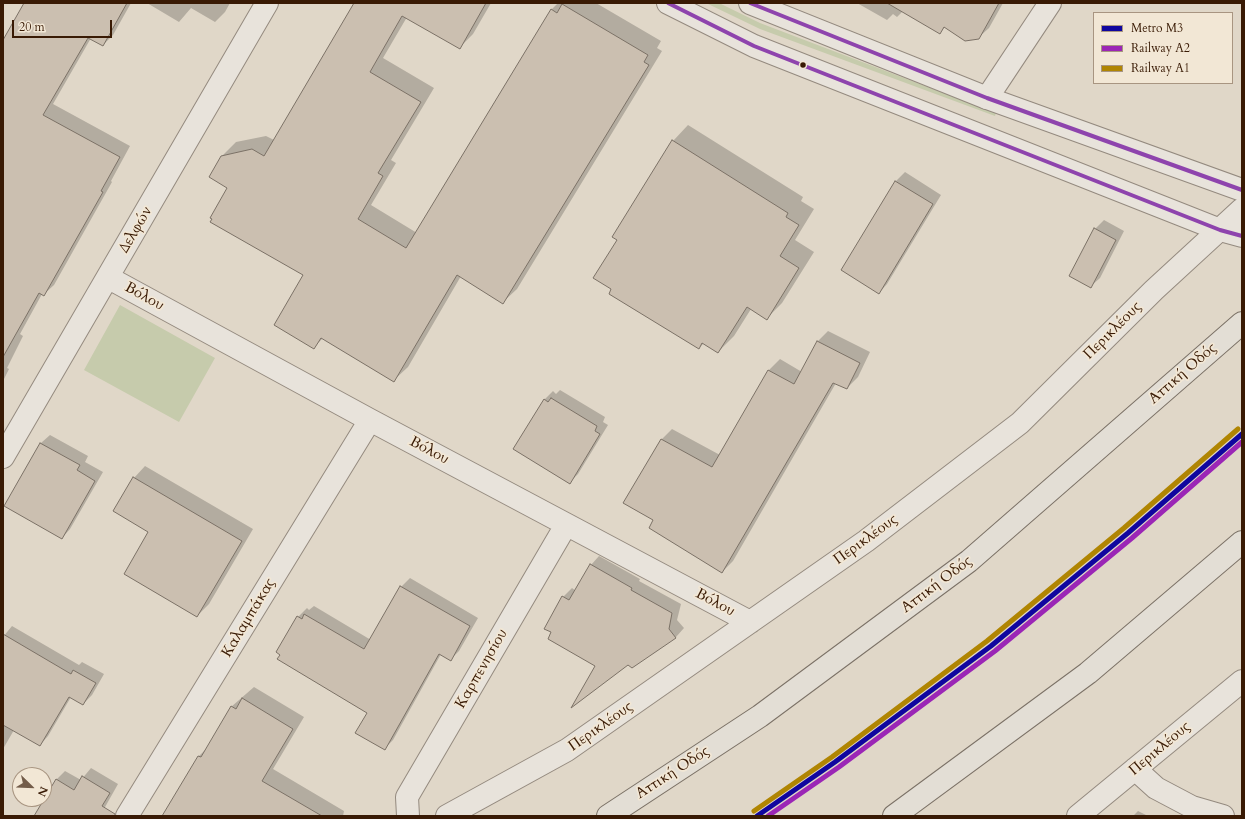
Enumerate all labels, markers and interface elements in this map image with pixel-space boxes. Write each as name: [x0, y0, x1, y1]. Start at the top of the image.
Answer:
scale bar: [14, 12, 114, 38]
legend: [1093, 12, 1233, 84]
text: 20 m: [19, 19, 45, 35]
text: Metro Μ3: [1131, 20, 1183, 36]
text: Railway A2: [1131, 40, 1190, 56]
unlabelled marker: [798, 60, 808, 70]
text: Railway A1: [1131, 60, 1190, 76]
street label: Δελφών: [116, 203, 156, 257]
street label: Βόλου: [121, 279, 167, 315]
street label: Περικλέους: [1080, 298, 1146, 364]
street label: Αττική Οδός: [1145, 340, 1221, 408]
street label: Βόλου: [406, 433, 452, 469]
street label: Περικλέους: [831, 511, 901, 569]
street label: Αττική Οδός: [898, 552, 976, 618]
street label: Καλαμπάκας: [218, 575, 280, 661]
street label: Βόλου: [692, 585, 738, 621]
street label: Καρπενησίου: [452, 626, 512, 712]
street label: Περικλέους: [565, 698, 637, 756]
street label: Περικλέους: [1126, 718, 1194, 780]
street label: Αττική Οδός: [633, 743, 713, 803]
north arrow: [12, 767, 52, 807]
text: N: [34, 784, 51, 799]

